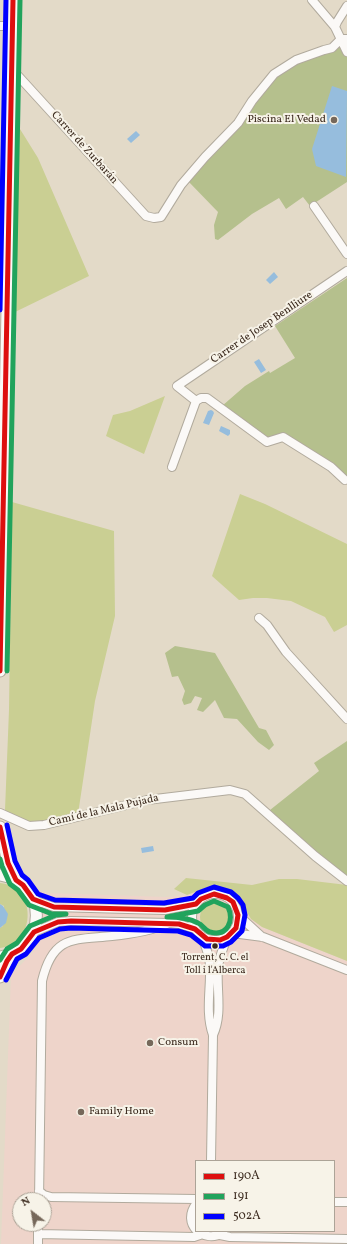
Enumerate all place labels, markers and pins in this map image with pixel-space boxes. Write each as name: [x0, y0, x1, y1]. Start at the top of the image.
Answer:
place label: Piscina El Vedad: [247, 113, 326, 127]
marker: Piscina El Vedad: [329, 115, 339, 125]
marker: Torrent, C. C. el Toll i l'Alberca: [210, 941, 220, 951]
place label: Torrent, C. C. el Toll i l'Alberca: [181, 952, 249, 976]
place label: Consum: [158, 1036, 198, 1050]
marker: Consum: [145, 1038, 155, 1048]
place label: Family Home: [89, 1105, 154, 1119]
marker: Family Home: [76, 1107, 86, 1117]

